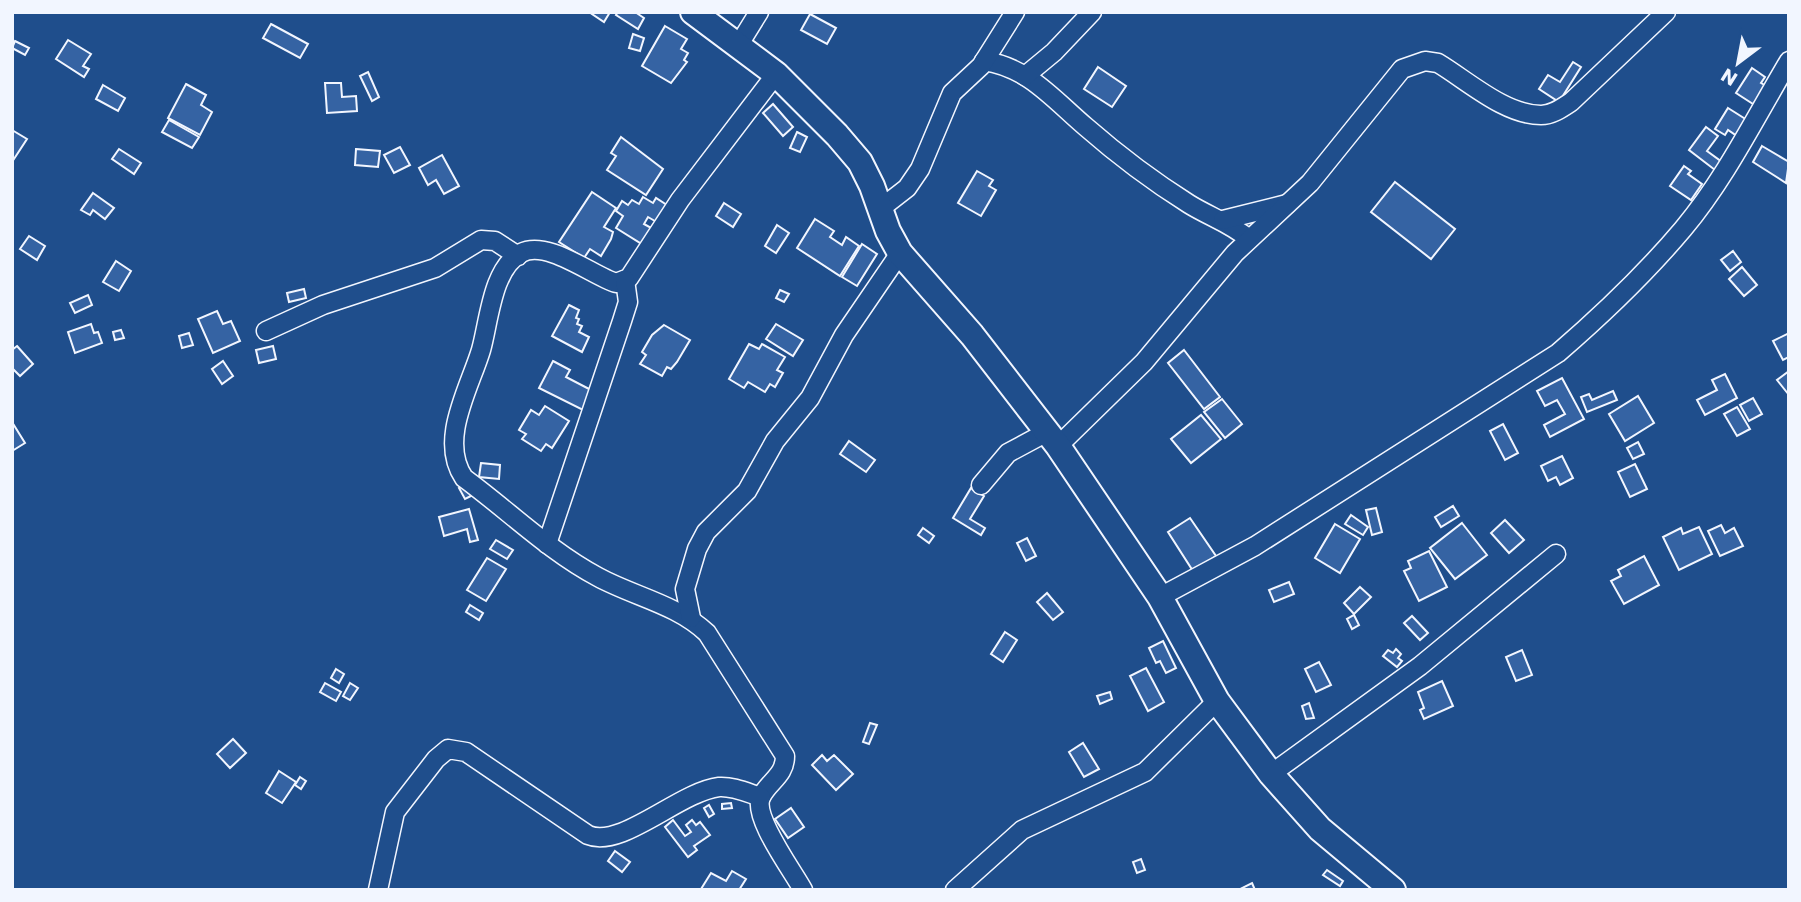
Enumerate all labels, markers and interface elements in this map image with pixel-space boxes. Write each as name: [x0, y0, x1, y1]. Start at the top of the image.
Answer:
north arrow: [1703, 28, 1773, 98]
text: N: [1716, 62, 1742, 92]

